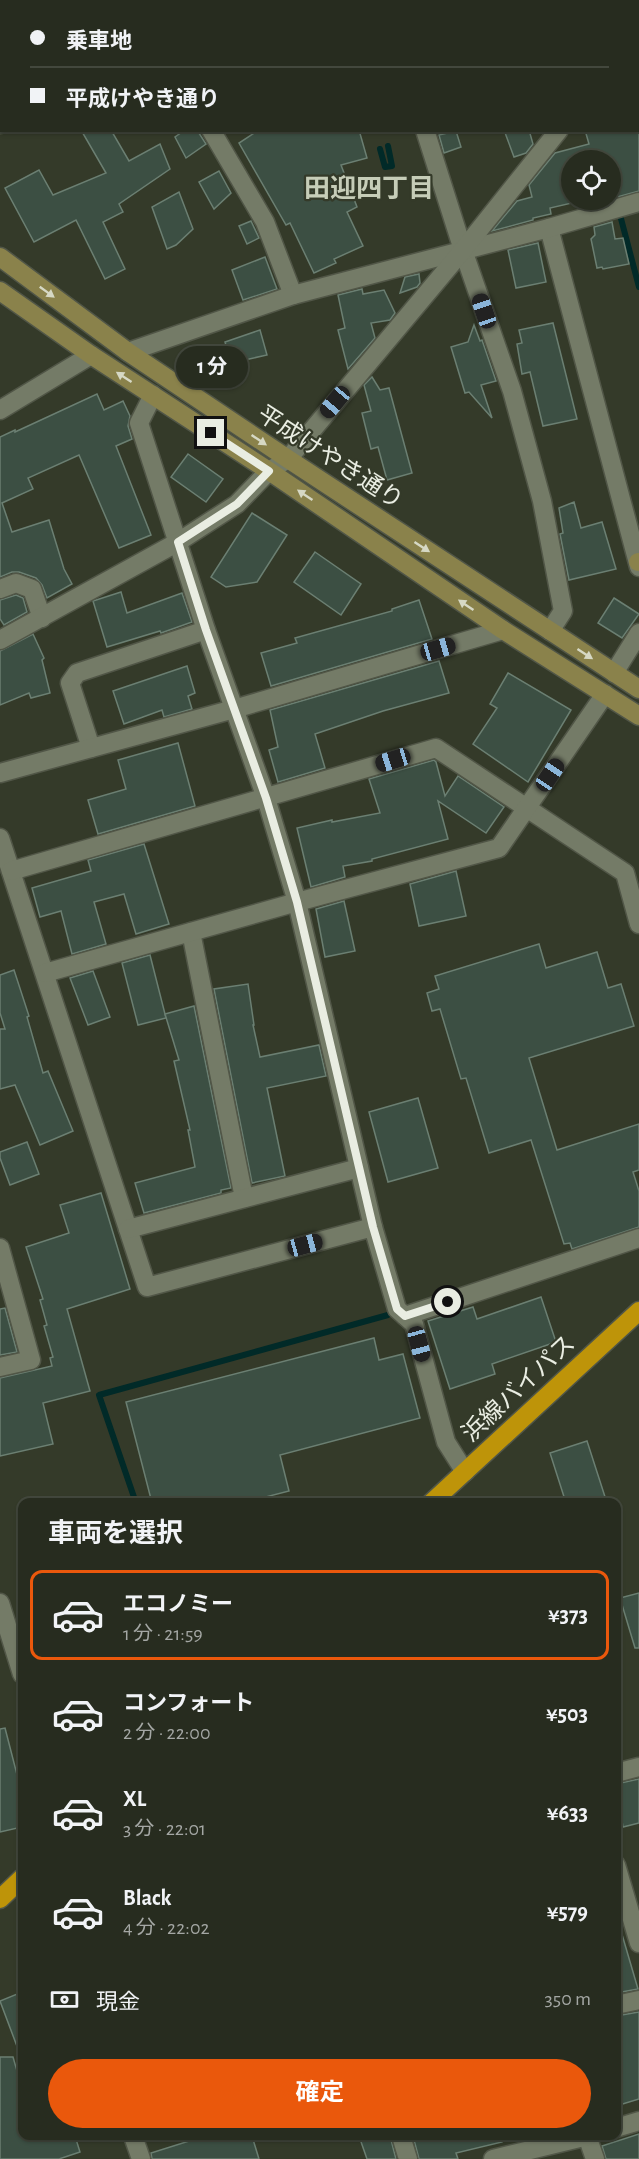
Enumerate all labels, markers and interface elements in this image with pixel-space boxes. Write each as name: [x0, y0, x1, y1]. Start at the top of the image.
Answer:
text: 乗車地: [66, 30, 132, 52]
text: 平成けやき通り: [66, 88, 220, 110]
map controls: [561, 150, 621, 210]
button: locate: [561, 150, 621, 210]
district label: 田迎四丁目: [304, 174, 434, 202]
one-way arrow: [39, 286, 54, 298]
car: [470, 291, 498, 331]
callout: 1 分: [175, 346, 247, 388]
text: 1 分: [197, 357, 227, 377]
one-way arrow: [117, 371, 133, 383]
car: [317, 382, 353, 422]
street label: 平成けやき通り: [253, 401, 408, 514]
route end: [197, 419, 224, 446]
one-way arrow: [250, 434, 267, 445]
one-way arrow: [297, 490, 313, 501]
one-way arrow: [413, 541, 429, 553]
one-way arrow: [459, 599, 475, 611]
car: [418, 635, 458, 663]
one-way arrow: [577, 648, 593, 659]
car: [373, 746, 413, 774]
car: [532, 755, 568, 795]
car: [285, 1232, 325, 1258]
route start: [434, 1288, 461, 1315]
car: [406, 1324, 432, 1364]
street label: 浜線バイパス: [457, 1330, 580, 1447]
text: 車両を選択: [48, 1520, 183, 1547]
icon: car: [51, 1588, 105, 1642]
text: エコノミー: [123, 1593, 233, 1615]
text: ¥373: [548, 1604, 588, 1626]
text: 1 分 · 21:59: [123, 1624, 203, 1644]
icon: car: [51, 1687, 105, 1741]
text: コンフォート: [123, 1692, 254, 1714]
text: ¥503: [546, 1703, 588, 1725]
text: 2 分 · 22:00: [123, 1723, 210, 1743]
icon: car: [51, 1786, 105, 1840]
text: XL: [123, 1788, 146, 1810]
text: ¥633: [547, 1802, 588, 1824]
text: 3 分 · 22:01: [123, 1819, 206, 1839]
icon: car: [51, 1885, 105, 1939]
text: Black: [123, 1887, 171, 1909]
text: ¥579: [547, 1901, 588, 1923]
text: 4 分 · 22:02: [123, 1918, 210, 1938]
icon: cash: [48, 1983, 81, 2016]
text: 350 m: [545, 1989, 591, 2009]
text: 現金: [96, 1991, 140, 2013]
button: 確定: [48, 2059, 591, 2128]

